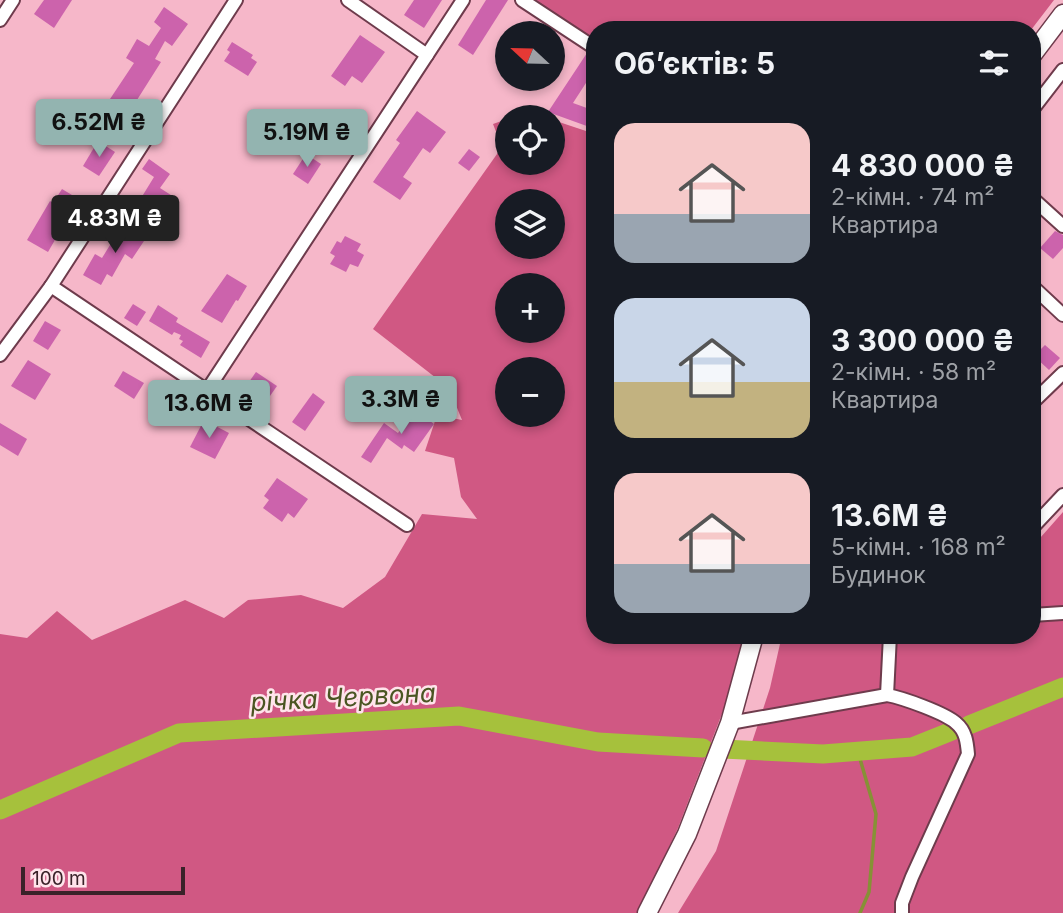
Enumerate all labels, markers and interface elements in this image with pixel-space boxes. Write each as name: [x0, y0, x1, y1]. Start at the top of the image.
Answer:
north arrow: [495, 21, 565, 91]
map controls: [495, 21, 565, 427]
icon: filters: [975, 44, 1013, 82]
text: Об’єктів: 5: [614, 45, 775, 81]
pin: 6.52M ₴: [34, 100, 164, 159]
button: locate: [495, 105, 565, 175]
text: 6.52M ₴: [52, 108, 146, 136]
pin: 5.19M ₴: [242, 110, 372, 169]
text: 5.19M ₴: [263, 118, 351, 146]
text: 4 830 000 ₴: [831, 147, 1015, 183]
icon: home: [670, 151, 754, 235]
text: 2-кімн. · 74 m²: [831, 183, 994, 211]
button: layers: [495, 189, 565, 259]
pin: 4.83M ₴: [50, 196, 180, 255]
text: 4.83M ₴: [67, 204, 163, 232]
text: Квартира: [831, 211, 938, 239]
button: +: [495, 273, 565, 343]
text: 3 300 000 ₴: [831, 322, 1014, 358]
icon: home: [670, 326, 754, 410]
button: −: [495, 357, 565, 427]
text: 2-кімн. · 58 m²: [831, 358, 996, 386]
pin: 3.3M ₴: [344, 376, 458, 436]
pin: 13.6M ₴: [144, 380, 274, 440]
text: 3.3M ₴: [361, 385, 441, 413]
text: Квартира: [831, 386, 938, 414]
text: 13.6M ₴: [164, 389, 254, 417]
text: 13.6M ₴: [831, 497, 949, 533]
icon: home: [670, 501, 754, 585]
text: 5-кімн. · 168 m²: [831, 533, 1006, 561]
text: Будинок: [831, 561, 926, 589]
water label: річка Червона: [249, 677, 436, 717]
scale bar: [21, 864, 186, 896]
text: 100 m: [32, 867, 86, 890]

